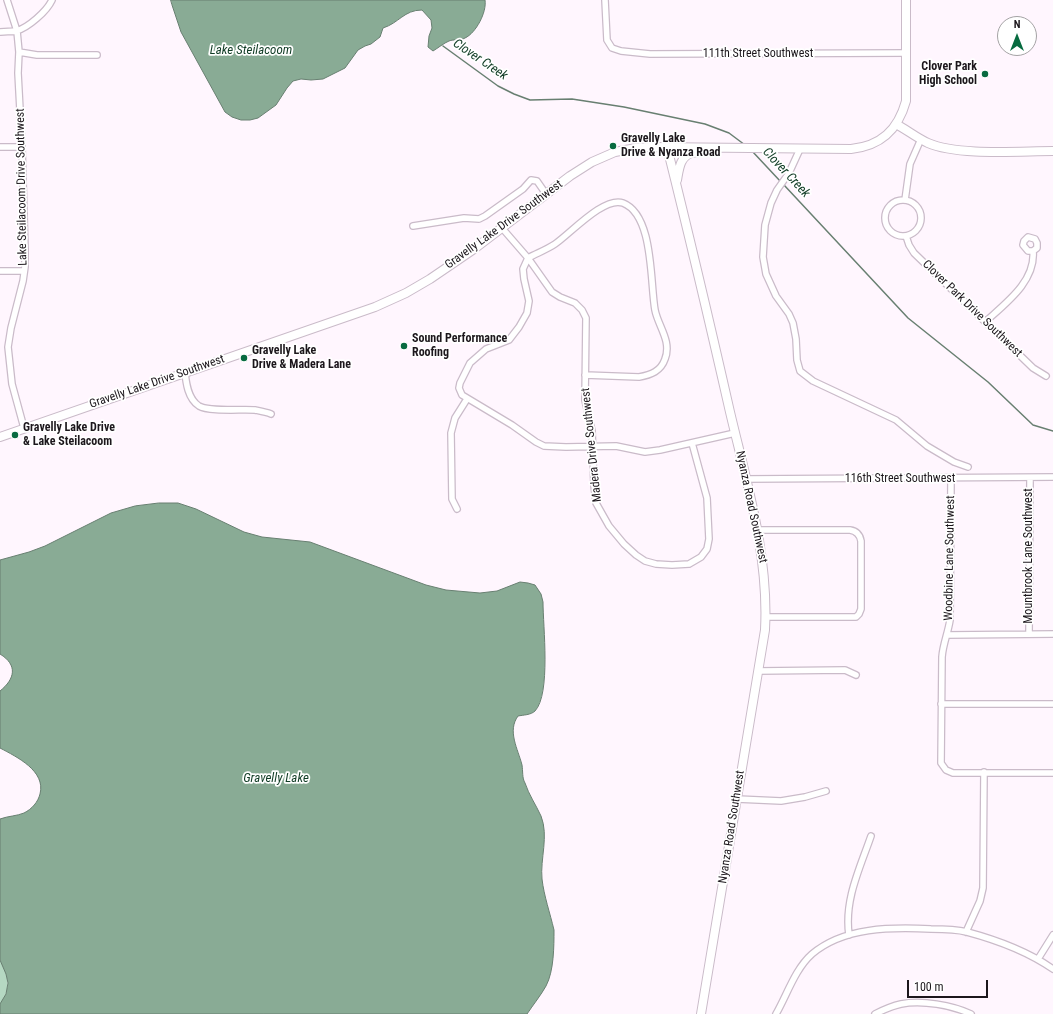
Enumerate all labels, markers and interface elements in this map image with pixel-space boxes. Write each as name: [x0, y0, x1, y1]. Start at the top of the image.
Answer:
north arrow: [997, 16, 1037, 56]
text: N: [1014, 18, 1020, 31]
water label: Clover Creek: [450, 36, 510, 84]
water label: Lake Steilacoom: [210, 43, 292, 59]
street label: 111th Street Southwest: [703, 47, 813, 61]
place label: Clover Park High School: [919, 60, 977, 88]
marker: Clover Park High School: [980, 69, 990, 79]
street label: Lake Steilacoom Drive Southwest: [13, 108, 31, 266]
place label: Gravelly Lake Drive & Nyanza Road: [621, 132, 721, 160]
marker: Gravelly Lake Drive & Nyanza Road: [608, 141, 618, 151]
water label: Clover Creek: [759, 145, 813, 201]
street label: Gravelly Lake Drive Southwest: [442, 178, 566, 272]
street label: Clover Park Drive Southwest: [919, 258, 1025, 360]
place label: Sound Performance Roofing: [412, 332, 507, 360]
marker: Sound Performance Roofing: [399, 341, 409, 351]
place label: Gravelly Lake Drive & Madera Lane: [252, 344, 351, 372]
street label: Gravelly Lake Drive Southwest: [88, 352, 226, 412]
marker: Gravelly Lake Drive & Madera Lane: [239, 353, 249, 363]
street label: Madera Drive Southwest: [579, 387, 605, 503]
place label: Gravelly Lake Drive & Lake Steilacoom: [23, 421, 115, 449]
marker: Gravelly Lake Drive & Lake Steilacoom: [10, 430, 20, 440]
street label: Nyanza Road Southwest: [732, 450, 770, 564]
street label: 116th Street Southwest: [845, 472, 955, 486]
street label: Mountbrook Lane Southwest: [1022, 488, 1036, 624]
street label: Woodbine Lane Southwest: [942, 495, 958, 621]
street label: Nyanza Road Southwest: [716, 769, 748, 885]
water label: Gravelly Lake: [243, 771, 309, 787]
scale bar: [909, 972, 990, 998]
text: 100 m: [914, 980, 944, 994]

